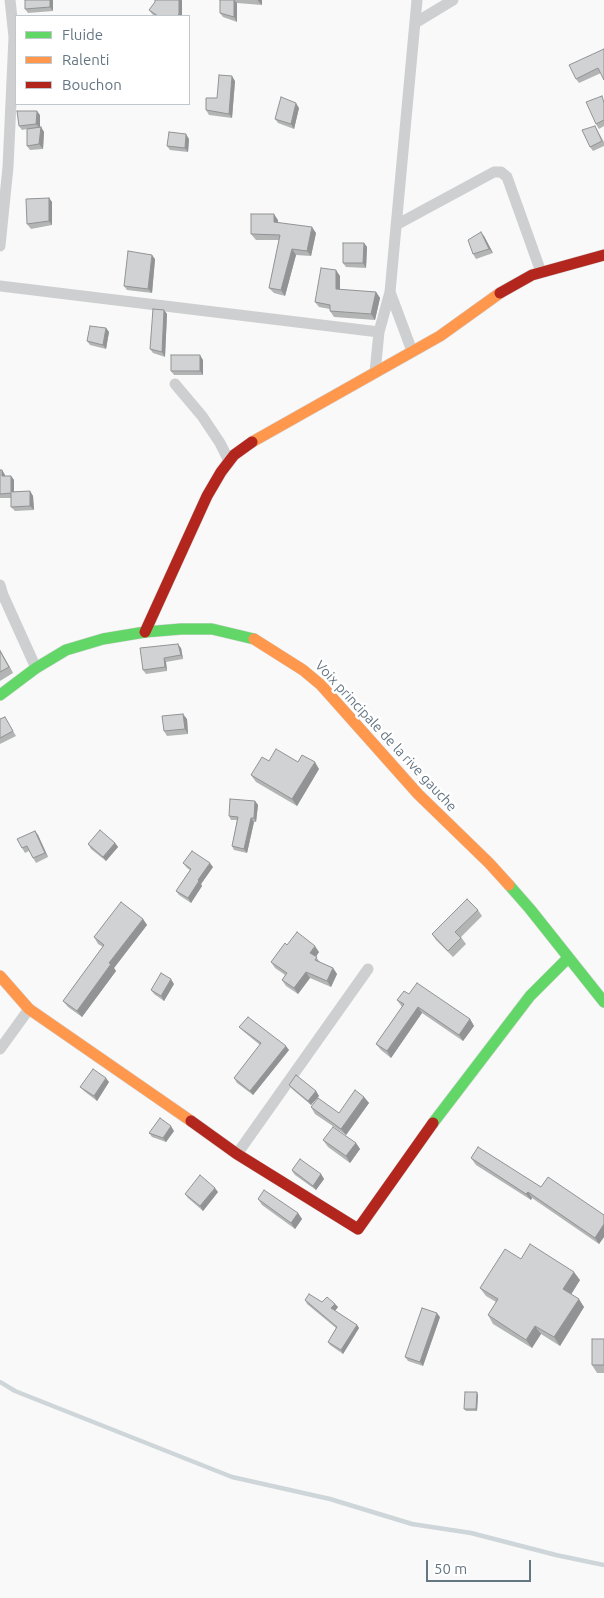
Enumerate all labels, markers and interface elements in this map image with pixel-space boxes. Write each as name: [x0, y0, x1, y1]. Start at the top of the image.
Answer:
legend: [15, 15, 190, 105]
text: Fluide: [62, 26, 103, 43]
text: Ralenti: [62, 51, 109, 68]
text: Bouchon: [62, 76, 122, 93]
street label: Voix principale de la rive gauche: [312, 657, 460, 815]
scale bar: [429, 1550, 534, 1582]
text: 50 m: [434, 1560, 467, 1577]

